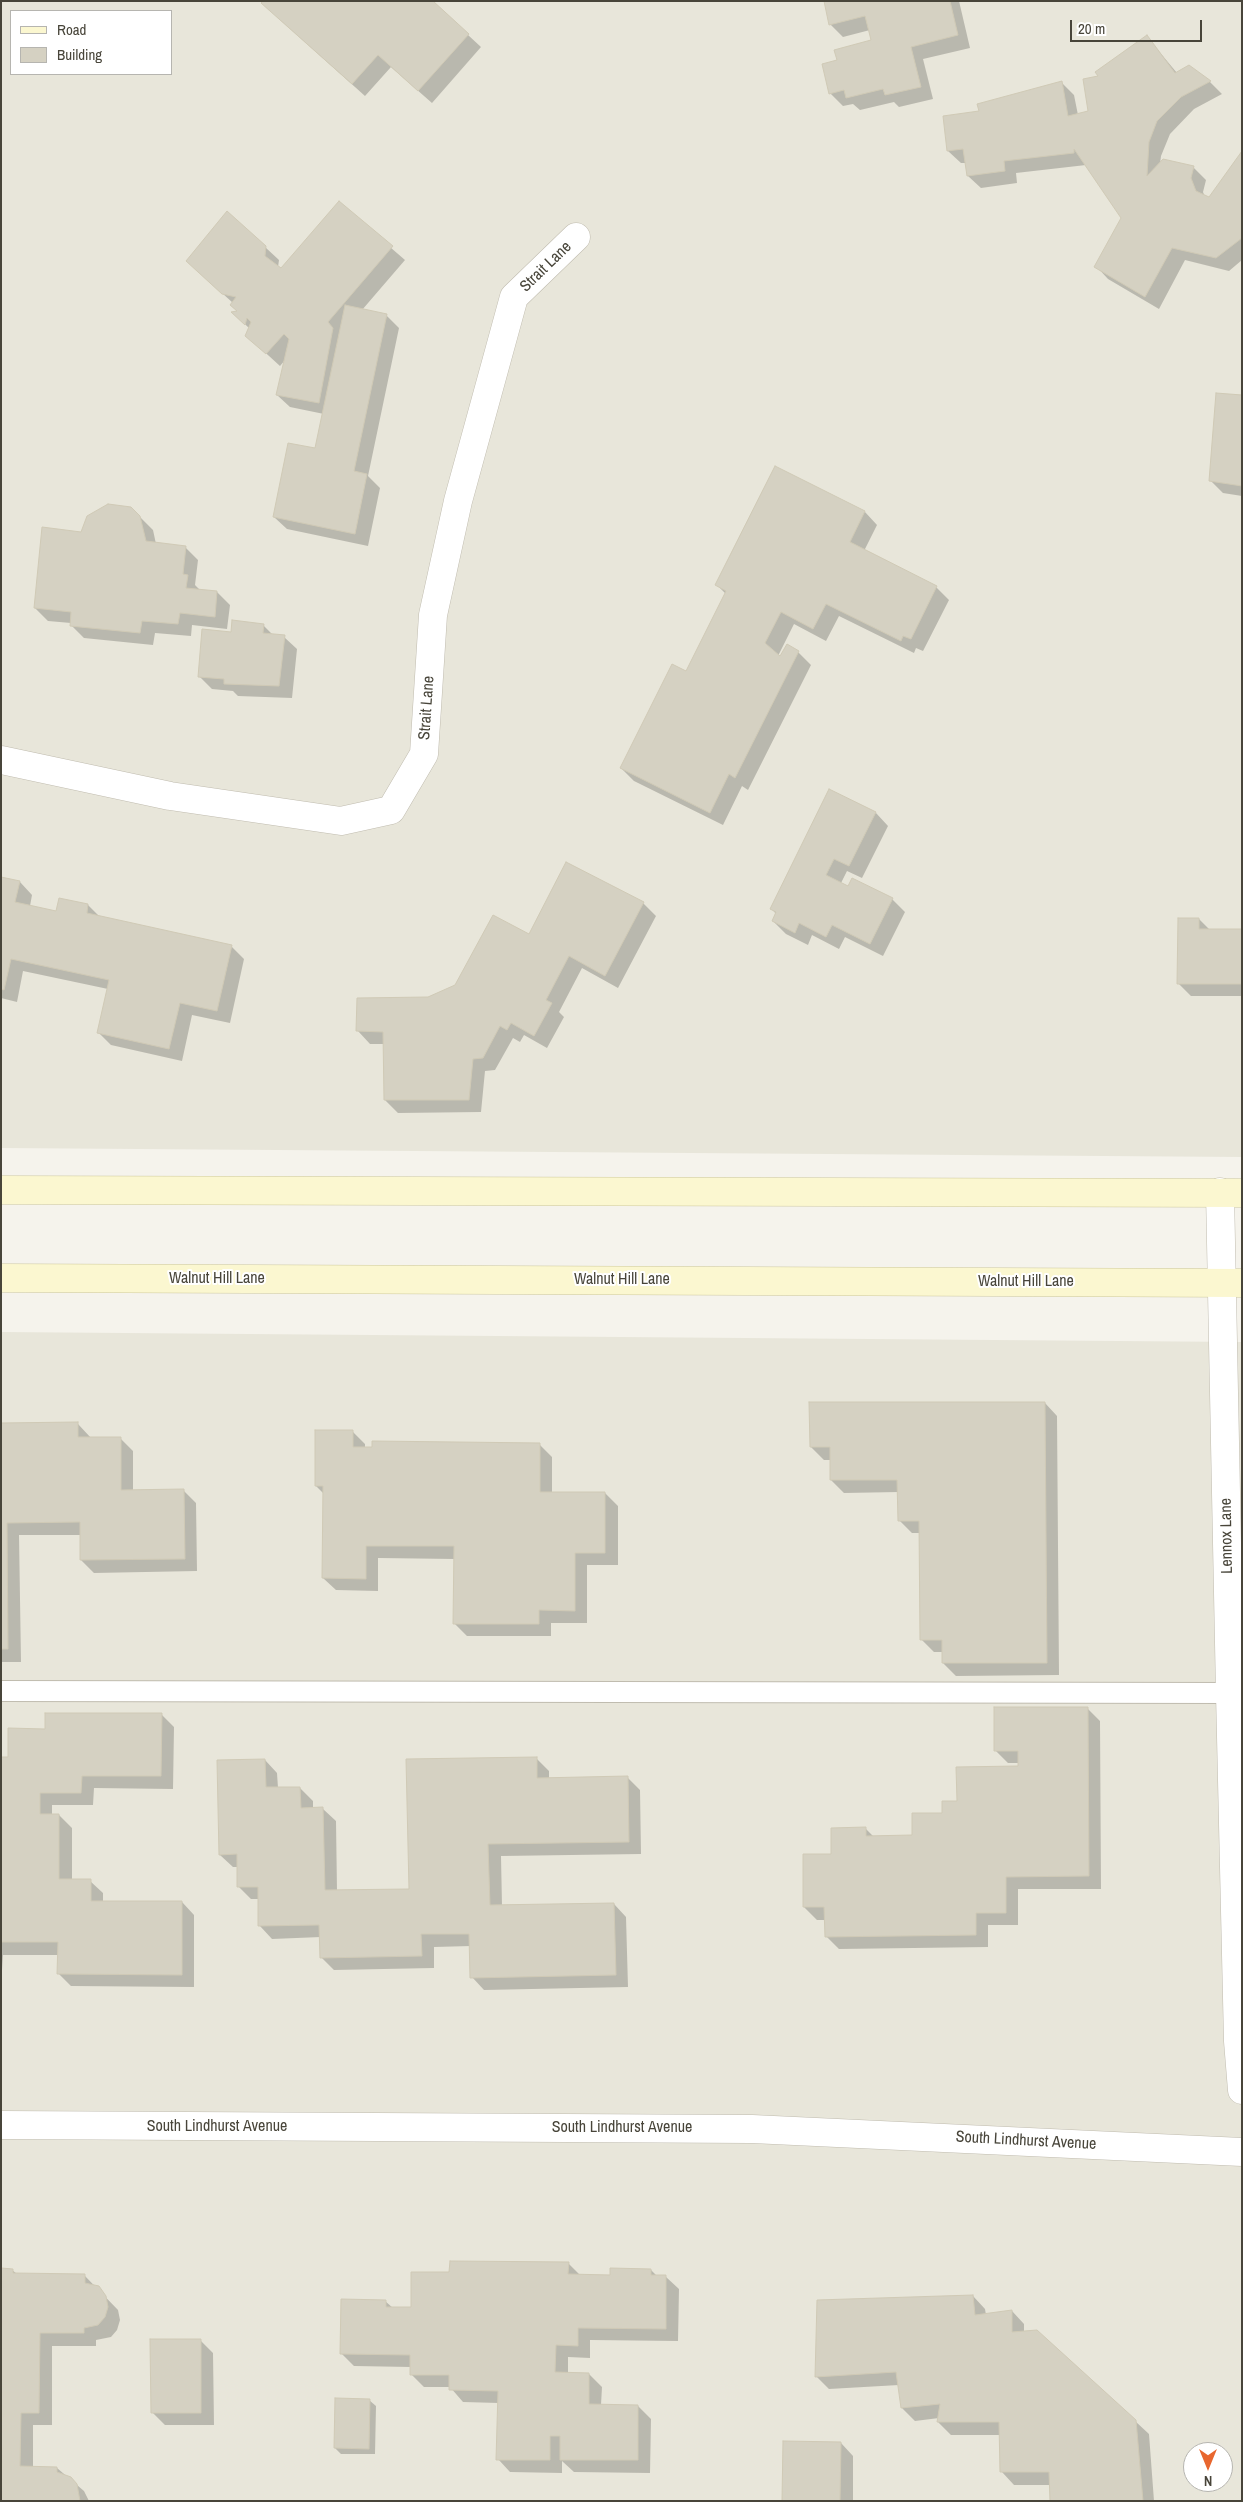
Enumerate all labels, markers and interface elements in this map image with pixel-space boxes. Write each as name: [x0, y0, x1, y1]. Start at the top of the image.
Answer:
legend: [10, 10, 172, 75]
scale bar: [1073, 10, 1206, 42]
text: 20 m: [1078, 18, 1105, 39]
text: Road: [57, 19, 86, 40]
text: Building: [57, 44, 102, 65]
street label: Strait Lane: [516, 238, 576, 296]
street label: Strait Lane: [415, 675, 439, 741]
street label: Walnut Hill Lane: [169, 1269, 265, 1289]
street label: Walnut Hill Lane: [574, 1270, 670, 1290]
street label: Walnut Hill Lane: [978, 1272, 1074, 1292]
street label: Lennox Lane: [1217, 1498, 1237, 1574]
street label: South Lindhurst Avenue: [147, 2117, 287, 2137]
street label: South Lindhurst Avenue: [552, 2118, 692, 2138]
street label: South Lindhurst Avenue: [955, 2128, 1097, 2154]
north arrow: [1183, 2442, 1233, 2492]
text: N: [1204, 2472, 1212, 2490]

